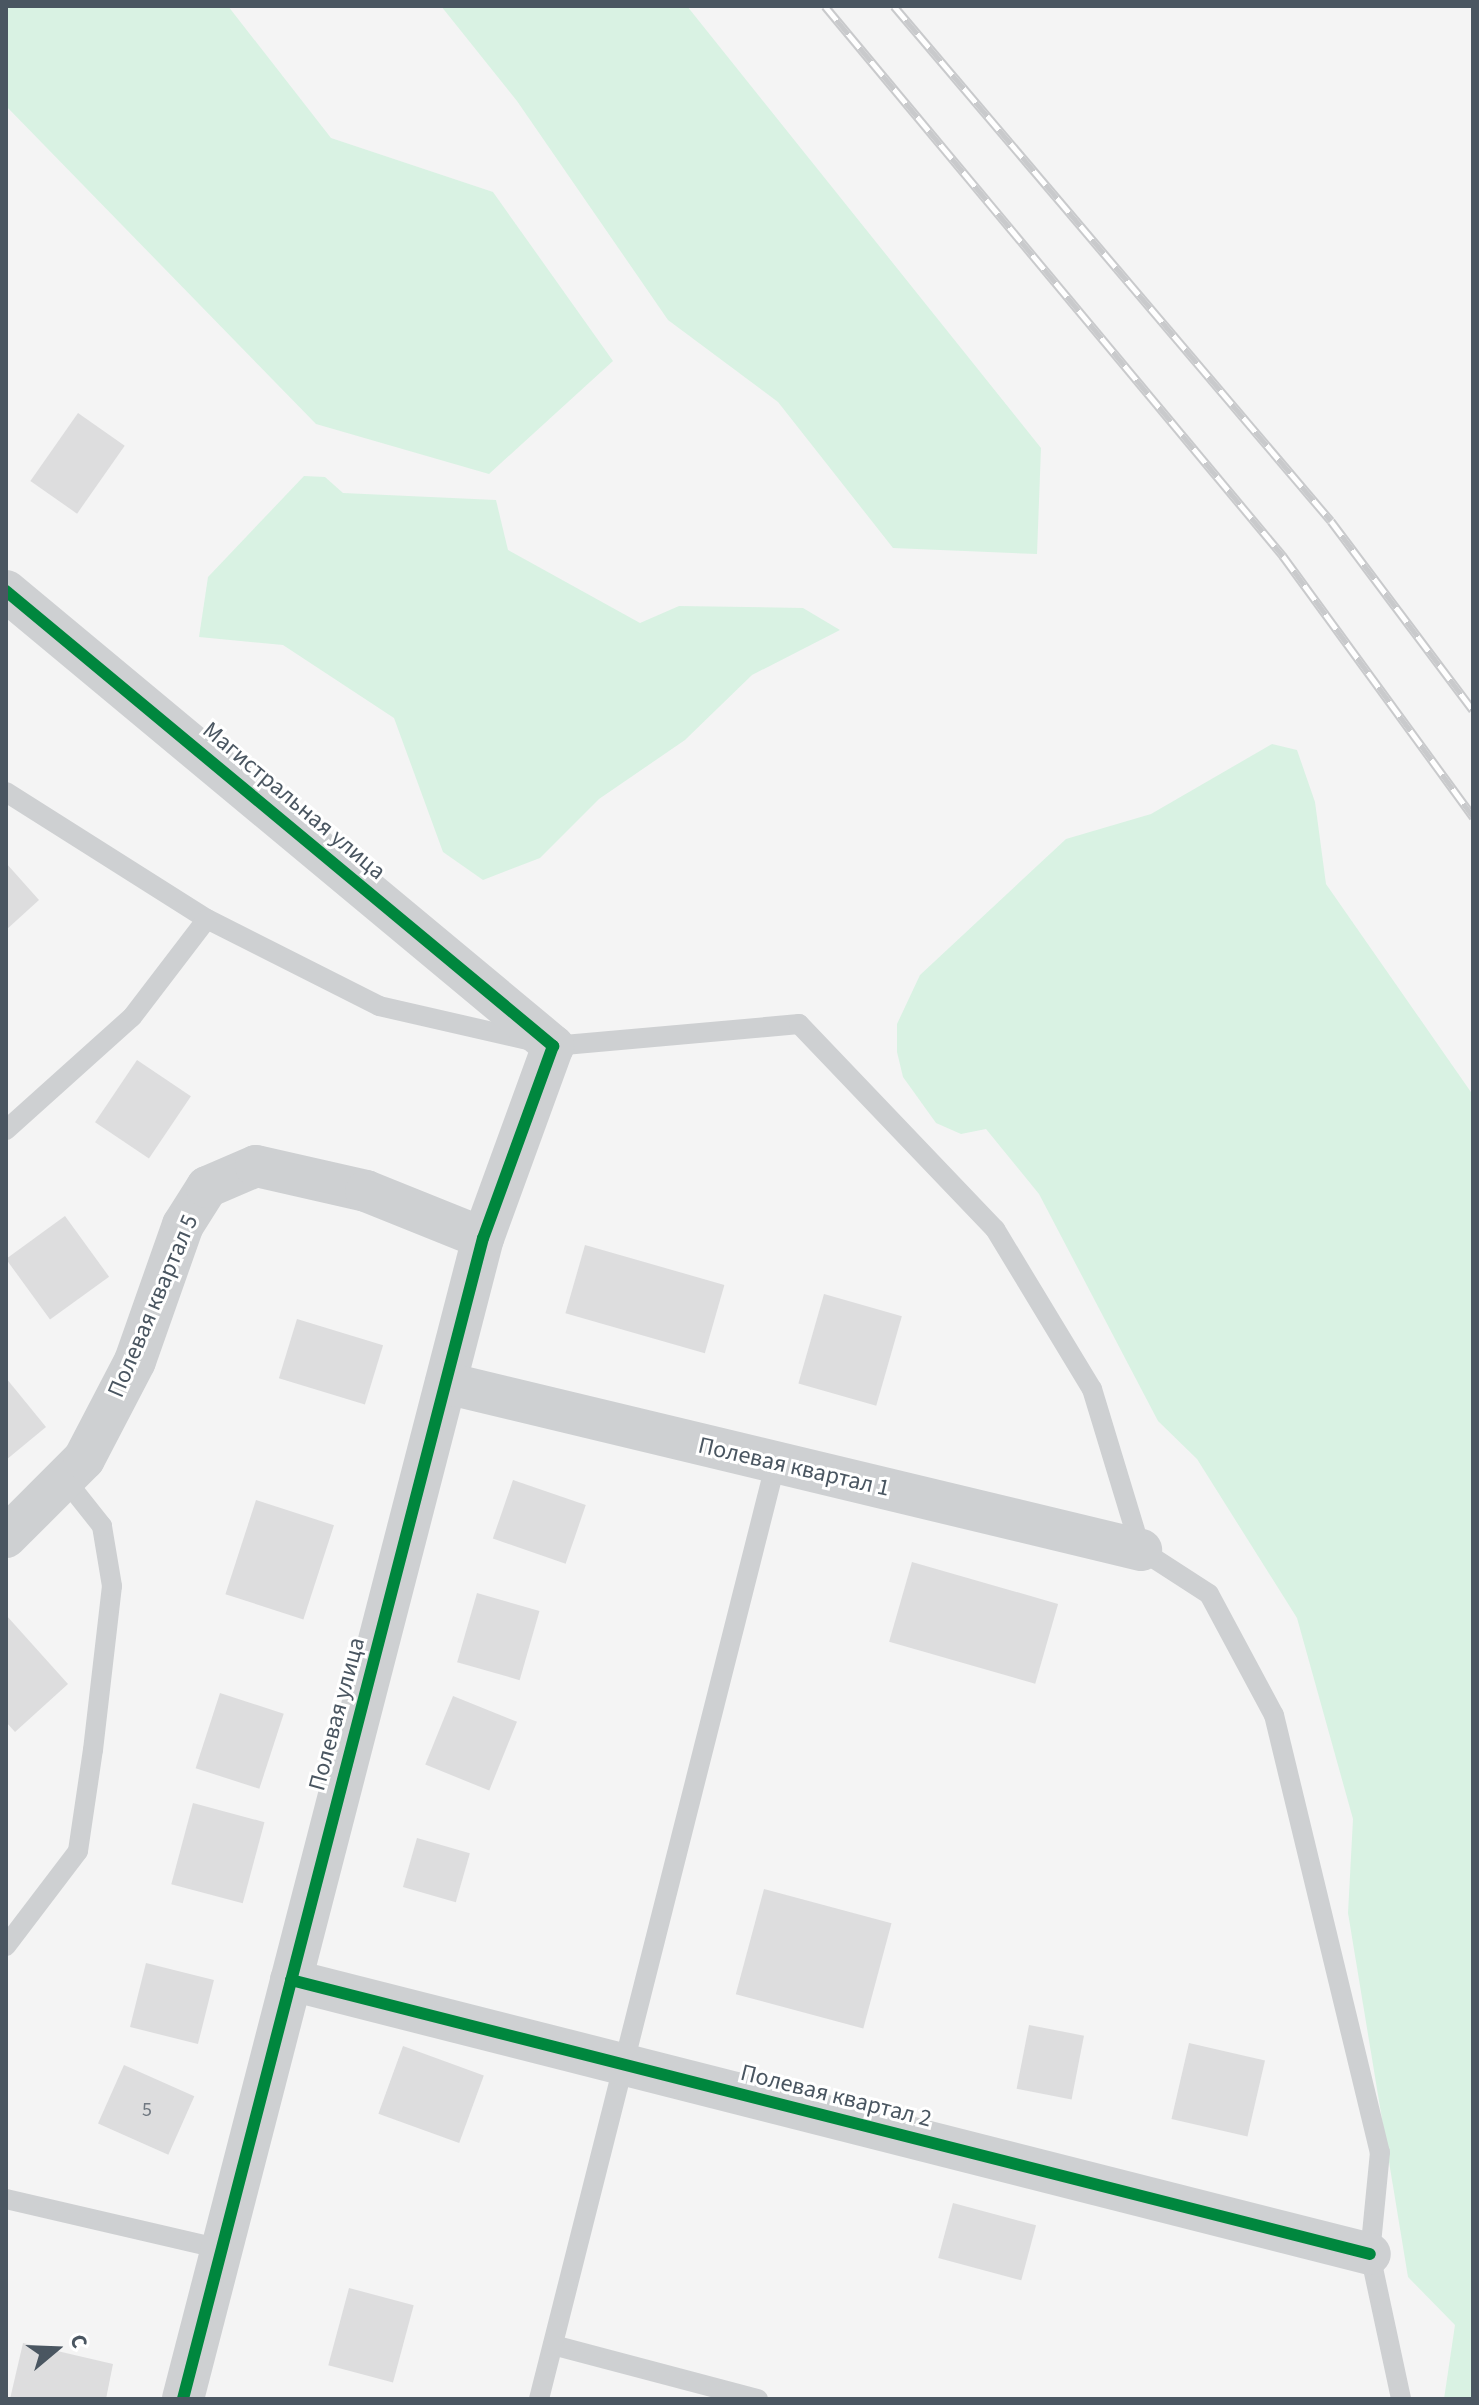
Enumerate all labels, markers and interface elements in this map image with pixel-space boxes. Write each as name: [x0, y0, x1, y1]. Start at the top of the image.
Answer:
street label: Магистральная улица: [197, 716, 391, 886]
street label: Полевая квартал 5: [102, 1210, 204, 1402]
street label: Полевая квартал 1: [695, 1431, 893, 1503]
street label: Полевая улица: [303, 1634, 371, 1794]
street label: Полевая квартал 2: [738, 2058, 934, 2134]
house number: 5: [142, 2098, 152, 2122]
north arrow: [16, 2309, 96, 2389]
text: С: [61, 2330, 96, 2352]

